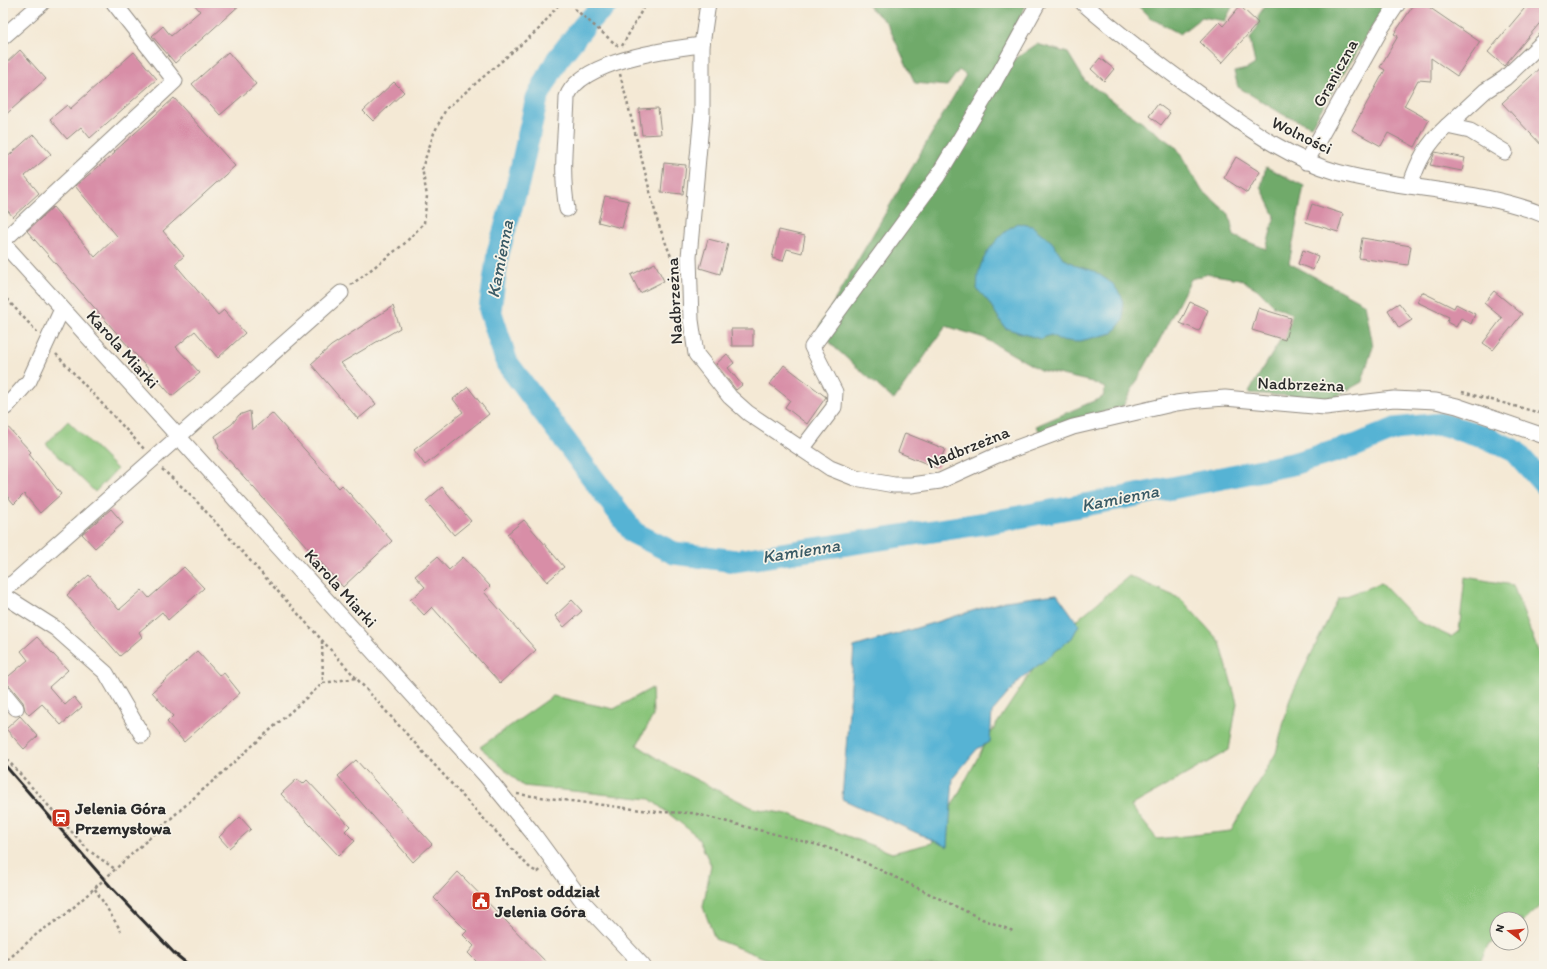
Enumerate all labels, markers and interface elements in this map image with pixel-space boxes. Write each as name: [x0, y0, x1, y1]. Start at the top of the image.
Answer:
street label: Graniczna: [1308, 35, 1362, 110]
street label: Wolności: [1268, 112, 1336, 158]
water label: Kamienna: [482, 218, 518, 300]
street label: Nadbrzeżna: [662, 257, 686, 345]
street label: Karola Miarki: [83, 306, 163, 392]
street label: Nadbrzeżna: [1257, 372, 1345, 396]
street label: Nadbrzeżna: [924, 421, 1012, 473]
water label: Kamienna: [1079, 480, 1161, 516]
water label: Kamienna: [761, 534, 842, 568]
street label: Karola Miarki: [301, 545, 381, 631]
place label: Jelenia Góra Przemysłowa: [74, 798, 171, 839]
station icon: Jelenia Góra Przemysłowa: [50, 807, 72, 829]
place label: InPost oddział Jelenia Góra: [494, 881, 600, 921]
public building icon: InPost oddział Jelenia Góra: [470, 890, 492, 912]
north arrow: [1489, 911, 1529, 951]
text: N: [1493, 923, 1507, 934]

